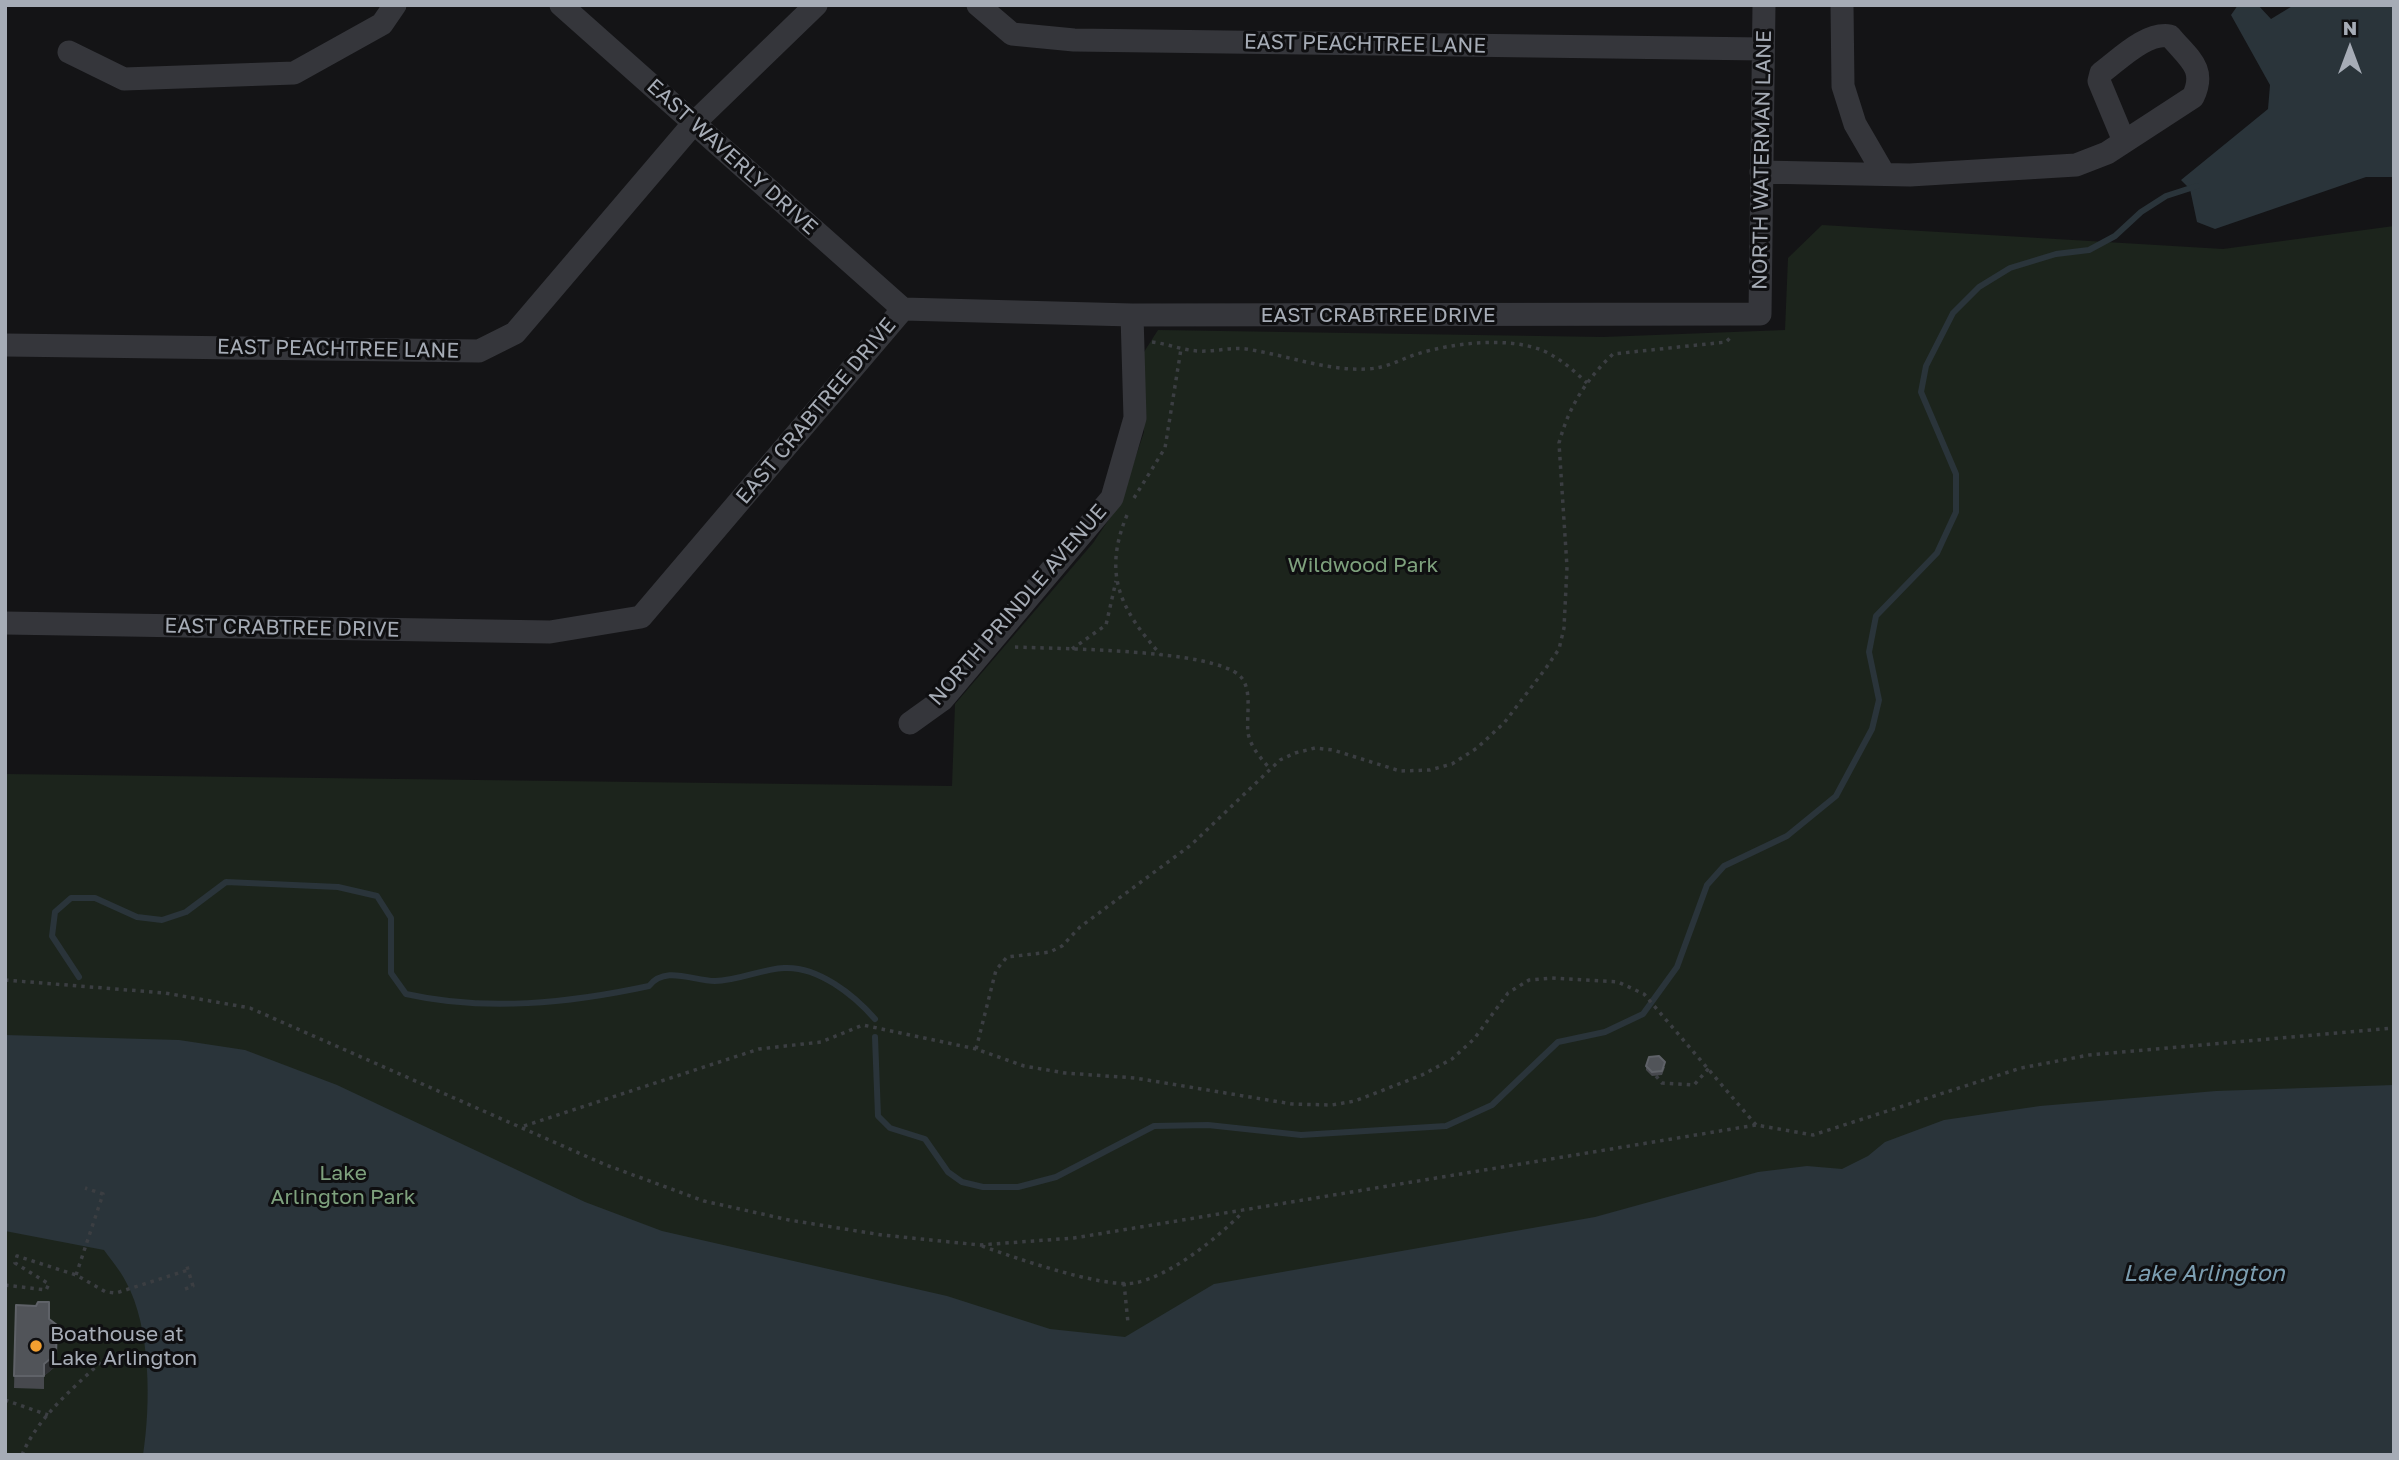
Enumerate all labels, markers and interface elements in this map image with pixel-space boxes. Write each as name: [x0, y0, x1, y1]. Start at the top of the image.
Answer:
north arrow: [2315, 14, 2385, 84]
text: N: [2343, 16, 2357, 39]
street label: EAST PEACHTREE LANE: [1244, 29, 1486, 59]
street label: NORTH WATERMAN LANE: [1747, 30, 1777, 290]
street label: EAST WAVERLY DRIVE: [641, 74, 823, 240]
street label: EAST CRABTREE DRIVE: [1260, 302, 1496, 328]
street label: EAST CRABTREE DRIVE: [731, 313, 901, 509]
street label: EAST PEACHTREE LANE: [217, 334, 459, 364]
street label: NORTH PRINDLE AVENUE: [924, 499, 1112, 711]
park label: Wildwood Park: [1288, 552, 1438, 578]
street label: EAST CRABTREE DRIVE: [164, 613, 400, 643]
park label: Lake Arlington Park: [270, 1160, 416, 1210]
water label: Lake Arlington: [2123, 1260, 2285, 1288]
place label: Boathouse at Lake Arlington: [50, 1321, 197, 1371]
marker: Boathouse at Lake Arlington: [28, 1338, 44, 1354]

